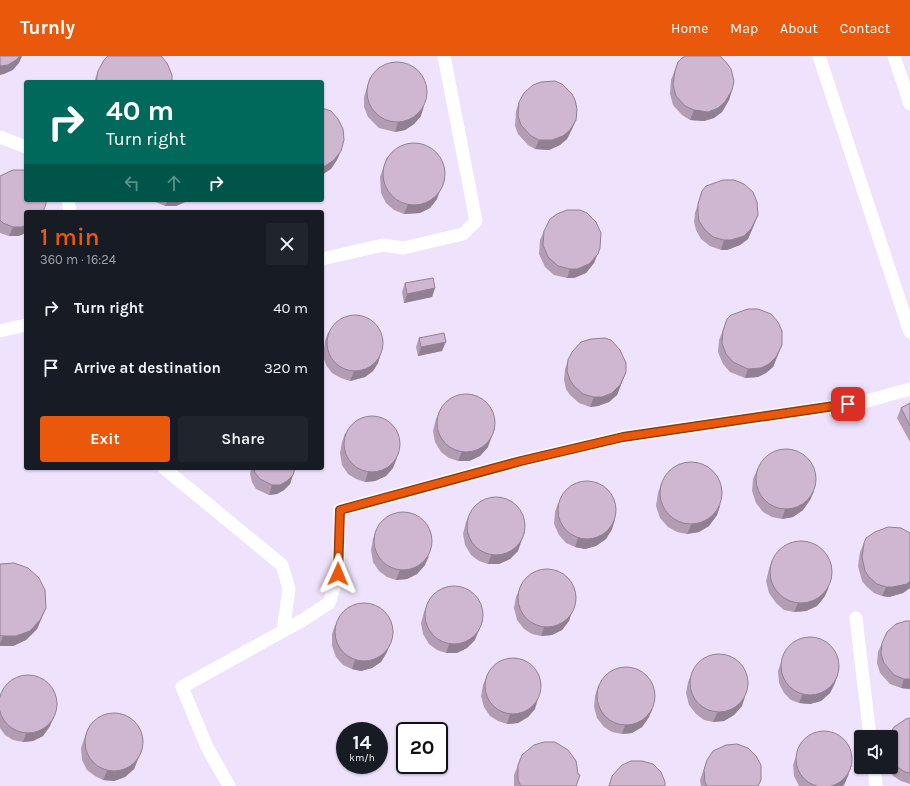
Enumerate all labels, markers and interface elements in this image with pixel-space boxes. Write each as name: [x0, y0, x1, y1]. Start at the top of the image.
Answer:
text: Turnly: [20, 17, 75, 39]
text: Home: [671, 20, 708, 37]
text: Map: [730, 20, 758, 37]
text: About: [780, 20, 818, 37]
text: Contact: [840, 20, 890, 37]
text: 40 m: [106, 94, 174, 127]
icon: right: [40, 96, 92, 148]
text: Turn right: [106, 128, 186, 150]
icon: left: [121, 172, 143, 194]
icon: ahead: [163, 172, 185, 194]
icon: right: [205, 172, 227, 194]
text: 1 min: [40, 223, 100, 251]
button: close: [266, 223, 308, 265]
text: 360 m · 16:24: [40, 252, 116, 267]
icon: right: [40, 297, 62, 319]
text: Turn right: [74, 299, 144, 317]
text: 40 m: [273, 299, 308, 317]
icon: arrive: [40, 357, 62, 379]
text: Arrive at destination: [74, 359, 221, 377]
text: 320 m: [264, 359, 308, 377]
pin: [831, 387, 865, 421]
icon: arrive: [837, 393, 859, 415]
button: Exit: [40, 416, 170, 462]
button: Share: [178, 416, 308, 462]
position arrow: [317, 553, 359, 595]
speed limit sign: 20: [396, 722, 448, 774]
map controls: [854, 730, 898, 774]
button: sound: [854, 730, 898, 774]
text: 14: [352, 731, 372, 754]
text: km/h: [349, 752, 375, 764]

